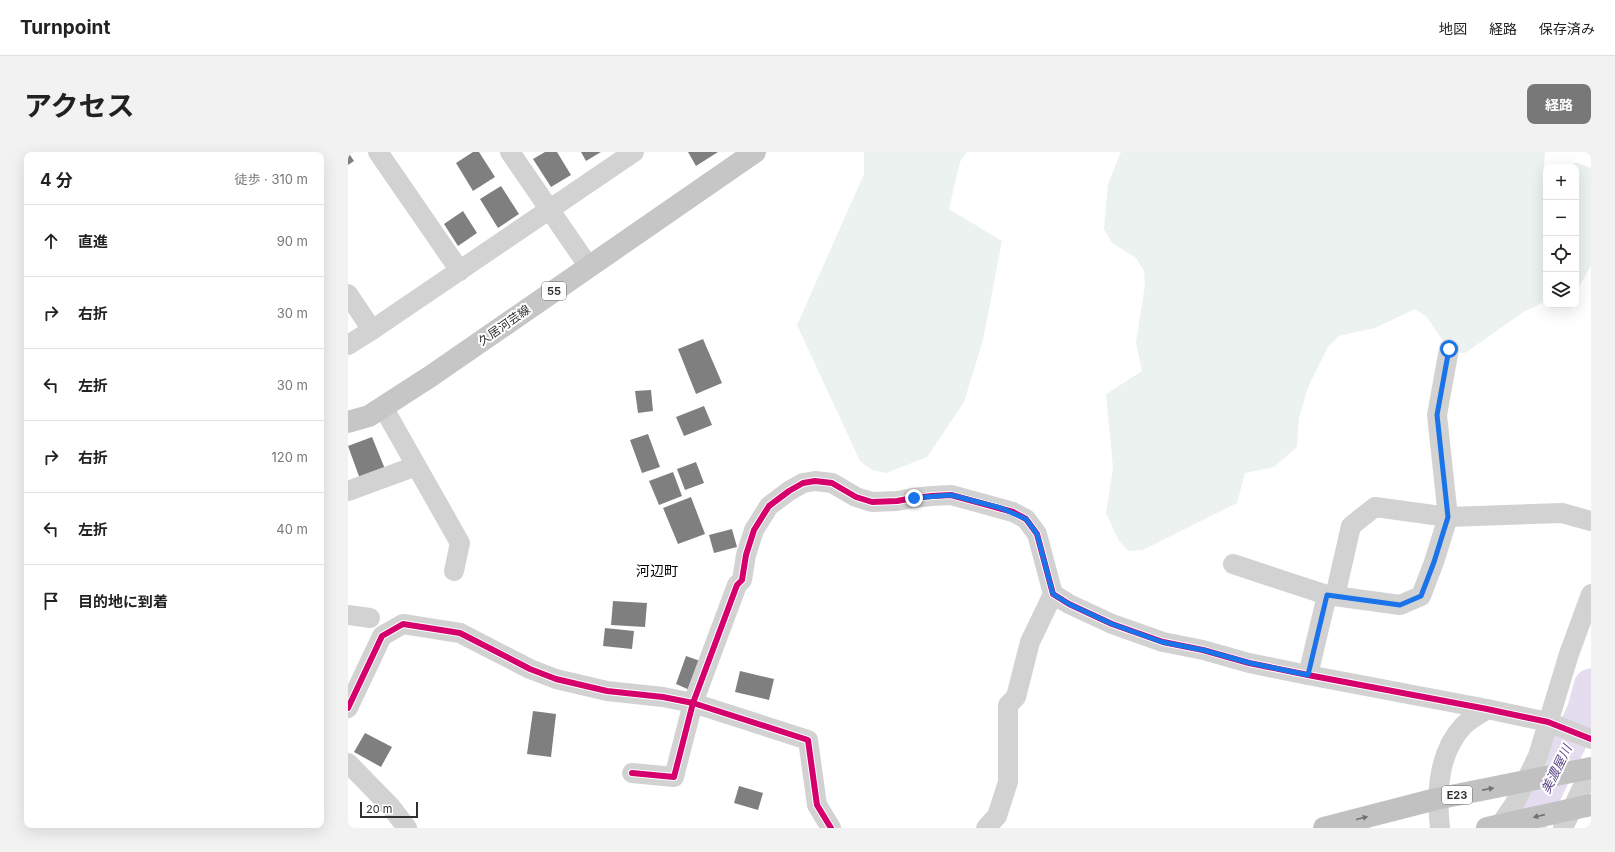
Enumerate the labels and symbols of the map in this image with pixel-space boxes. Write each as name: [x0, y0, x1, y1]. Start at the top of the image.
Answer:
road number: 55: [542, 282, 566, 300]
street label: 久居河芸線: [475, 302, 533, 348]
route start: [1440, 340, 1458, 358]
route end: [905, 489, 923, 507]
district label: 河辺町: [636, 562, 678, 579]
water label: 美濃屋川: [1537, 740, 1575, 796]
one-way arrow: [1482, 785, 1494, 791]
road number: E23: [1442, 786, 1472, 804]
scale bar: [360, 800, 418, 819]
one-way arrow: [1533, 813, 1545, 819]
one-way arrow: [1355, 815, 1368, 821]

